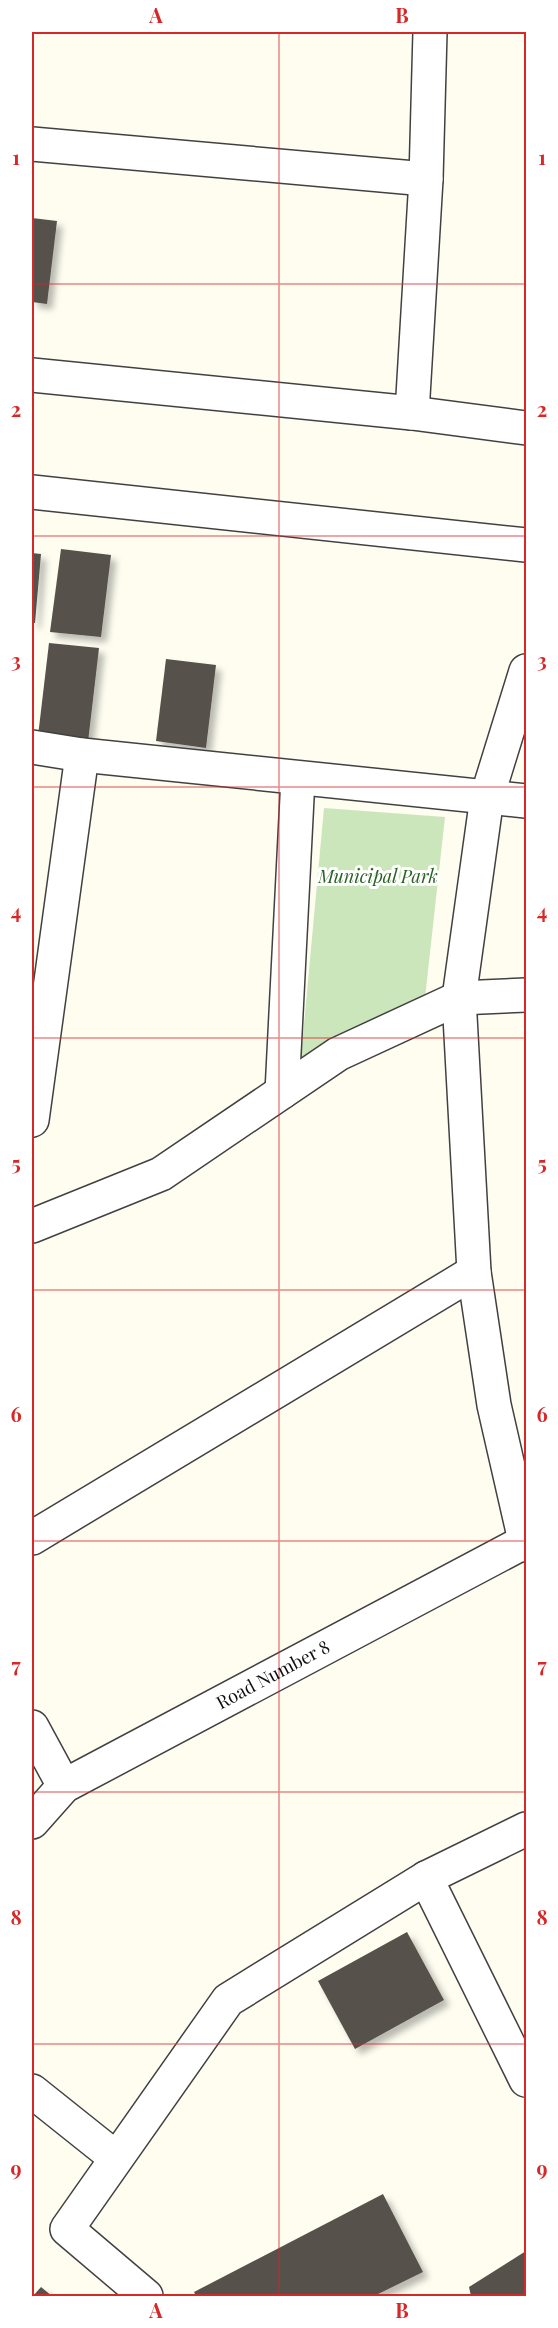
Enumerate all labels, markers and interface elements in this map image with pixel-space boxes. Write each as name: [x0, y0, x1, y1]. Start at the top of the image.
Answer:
text: A: [148, 1, 163, 28]
text: B: [395, 1, 409, 28]
text: 1: [12, 143, 20, 170]
text: 1: [538, 143, 546, 170]
text: 2: [11, 395, 21, 422]
text: 2: [537, 395, 547, 422]
text: 3: [11, 646, 21, 673]
text: 3: [537, 646, 547, 673]
park label: Municipal Park: [317, 864, 438, 888]
text: 4: [11, 897, 21, 924]
text: 4: [537, 897, 547, 924]
text: 5: [11, 1149, 21, 1176]
text: 5: [537, 1149, 547, 1176]
text: 6: [10, 1400, 22, 1427]
text: 6: [536, 1400, 548, 1427]
street label: Road Number 8: [212, 1634, 334, 1714]
text: 7: [11, 1651, 21, 1678]
text: 7: [537, 1651, 547, 1678]
text: 8: [10, 1903, 22, 1930]
text: 8: [536, 1903, 548, 1930]
text: 9: [10, 2154, 22, 2181]
text: 9: [536, 2154, 548, 2181]
text: A: [148, 2296, 163, 2323]
text: B: [395, 2296, 409, 2323]

